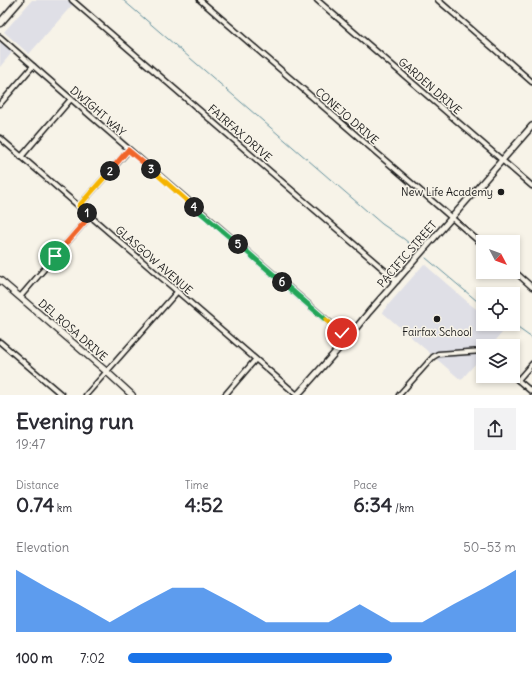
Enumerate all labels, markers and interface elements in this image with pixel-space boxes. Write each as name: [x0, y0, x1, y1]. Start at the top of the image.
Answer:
street label: GARDEN DRIVE: [395, 55, 465, 117]
street label: DWIGHT WAY: [67, 83, 129, 139]
street label: CONEJO DRIVE: [312, 85, 382, 147]
street label: FAIRFAX DRIVE: [205, 102, 275, 164]
pin: 3: [141, 159, 161, 179]
pin: 2: [100, 161, 120, 181]
text: 3: [148, 162, 154, 176]
text: 2: [107, 164, 113, 178]
place label: New Life Academy: [401, 185, 493, 199]
marker: New Life Academy: [496, 187, 506, 197]
pin: 4: [184, 197, 204, 217]
text: 4: [191, 200, 197, 214]
pin: 1: [77, 203, 97, 223]
text: 1: [85, 206, 89, 220]
street label: PACIFIC STREET: [374, 218, 440, 290]
street label: GLASGOW AVENUE: [113, 223, 195, 297]
pin: 5: [228, 234, 248, 254]
north arrow: [476, 235, 520, 279]
map controls: [476, 235, 520, 383]
text: 5: [235, 237, 241, 251]
pin: [38, 239, 72, 273]
icon: arrive: [44, 245, 66, 267]
pin: 6: [272, 272, 292, 292]
text: 6: [279, 275, 285, 289]
button: locate: [476, 287, 520, 331]
street label: DEL ROSA DRIVE: [36, 296, 110, 364]
marker: Fairfax School: [432, 314, 442, 324]
pin: [325, 316, 359, 350]
icon: check: [331, 322, 353, 344]
place label: Fairfax School: [402, 325, 472, 339]
button: layers: [476, 339, 520, 383]
text: Evening run: [16, 407, 134, 435]
button: share: [474, 408, 516, 450]
text: 19:47: [16, 436, 45, 453]
text: Distance: [16, 478, 59, 492]
text: Time: [185, 478, 208, 492]
text: Pace: [353, 478, 377, 492]
text: 0.74: [16, 492, 54, 517]
text: 4:52: [185, 492, 223, 517]
text: 6:34: [353, 492, 392, 517]
text: km: [54, 501, 72, 515]
text: /km: [392, 501, 414, 515]
text: Elevation: [16, 539, 69, 556]
text: 50–53 m: [463, 539, 516, 556]
text: 100 m: [16, 650, 53, 667]
text: 7:02: [80, 650, 105, 667]

